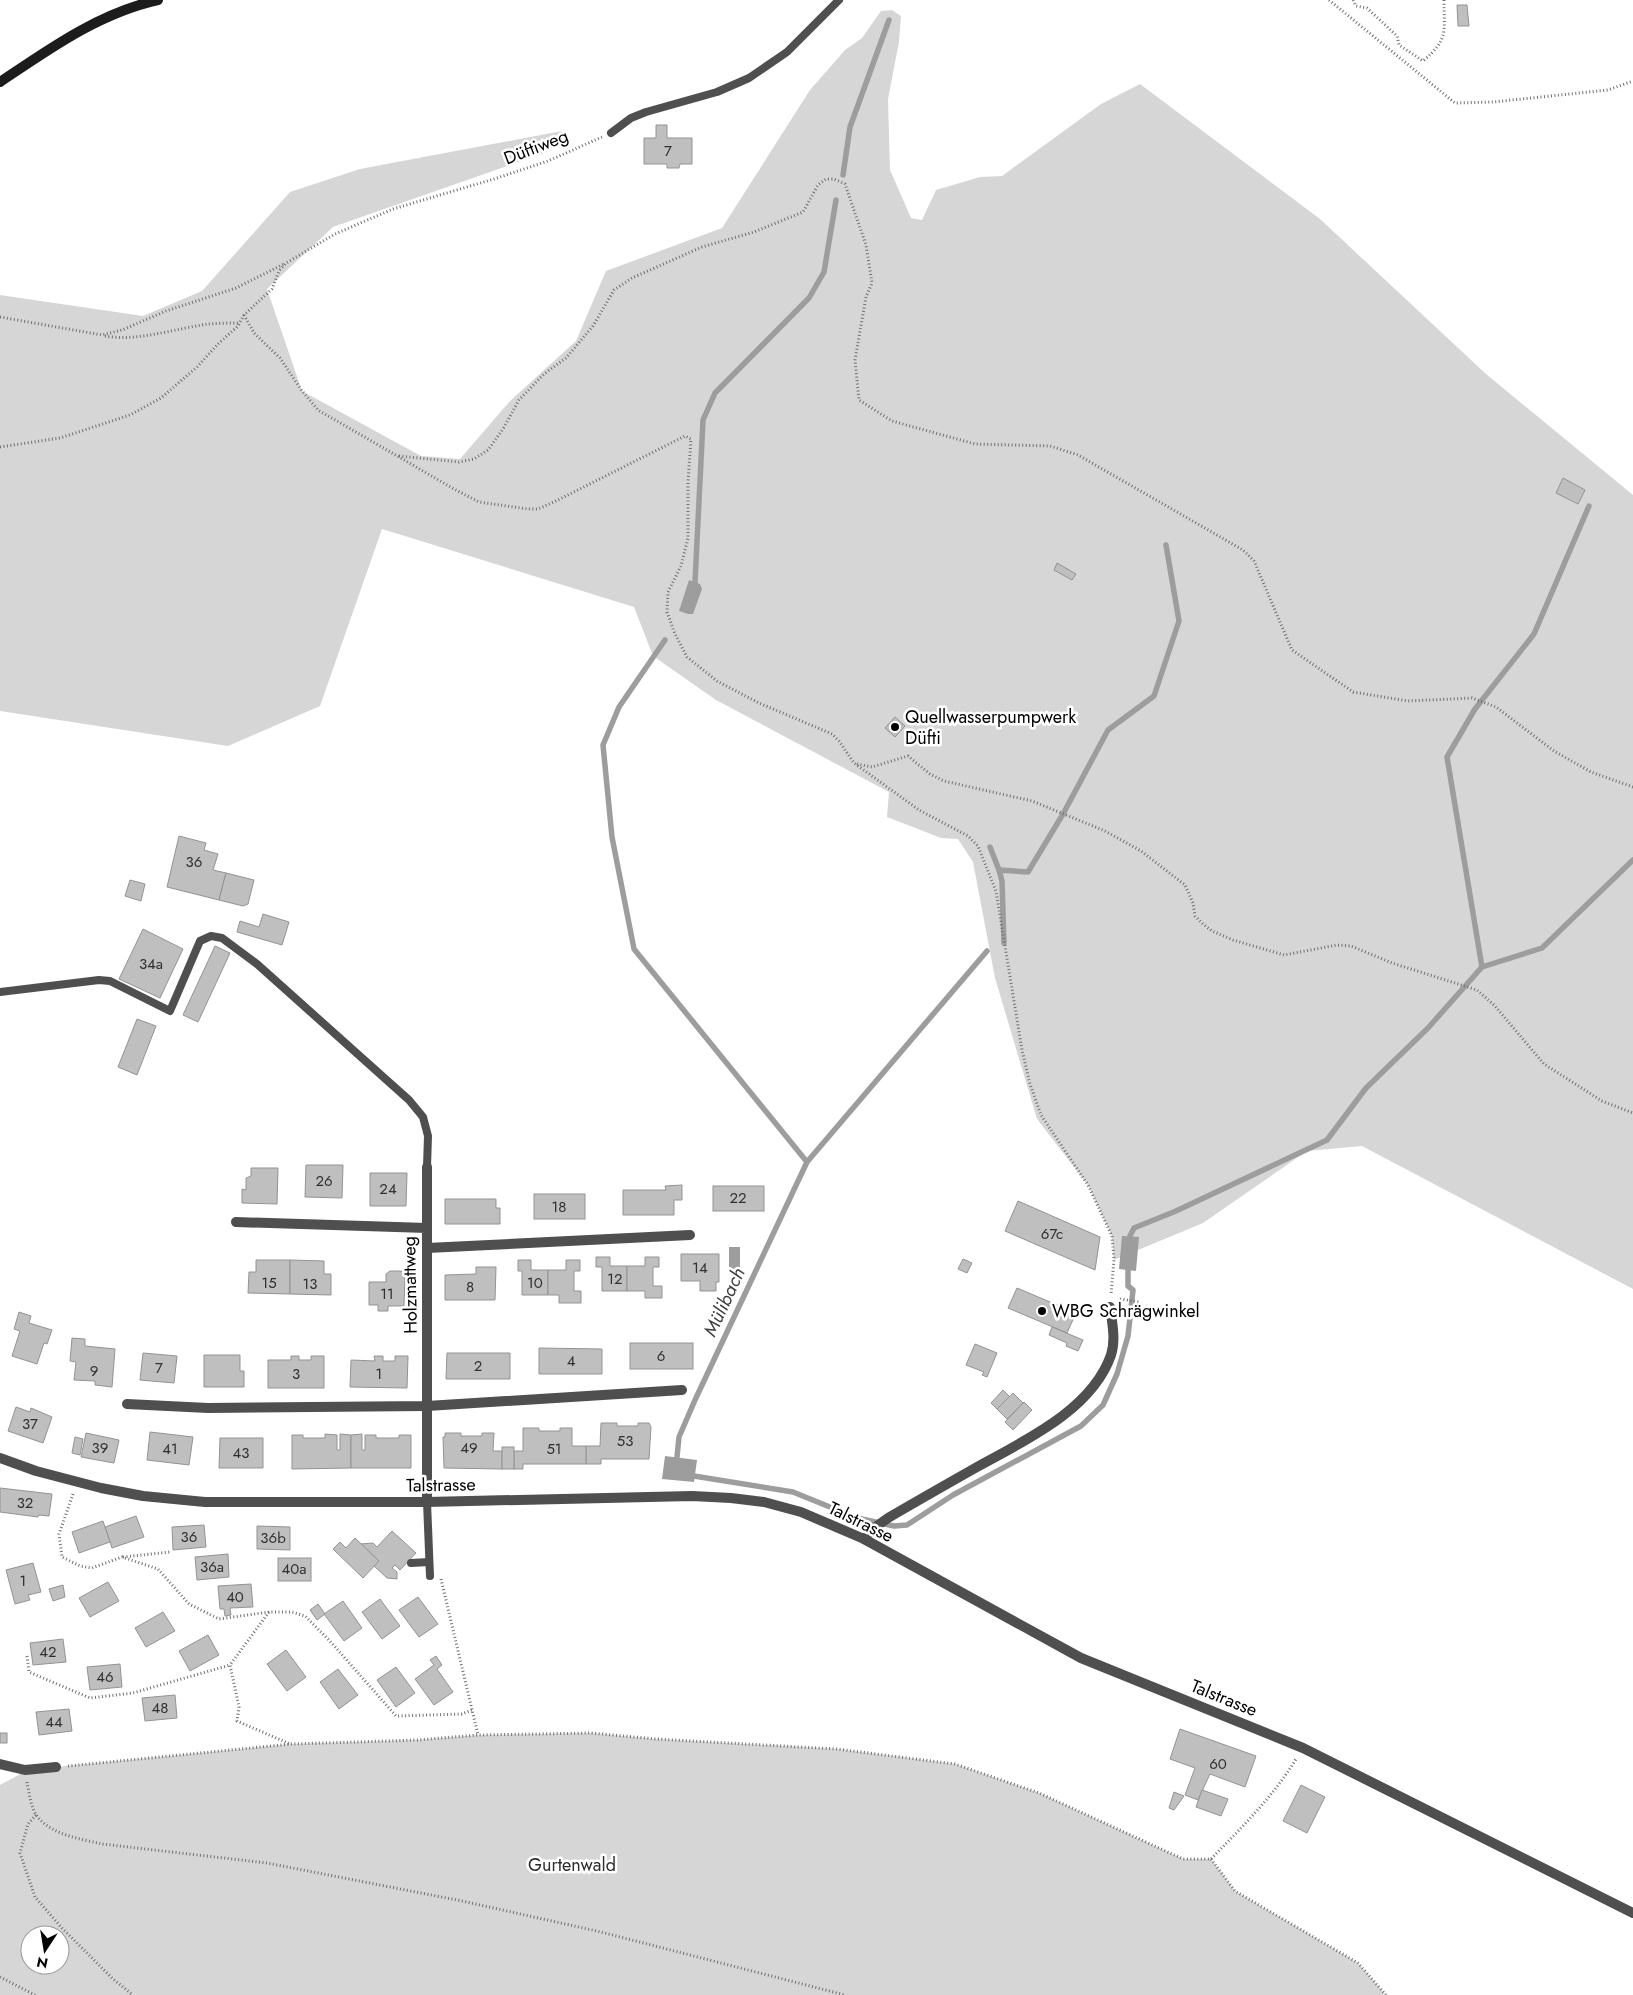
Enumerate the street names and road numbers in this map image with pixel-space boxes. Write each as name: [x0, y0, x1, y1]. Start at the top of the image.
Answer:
street label: Düftiweg: [500, 123, 572, 171]
street label: Holzmattweg: [396, 1236, 424, 1334]
street label: Talstrasse: [406, 1471, 476, 1499]
street label: Talstrasse: [824, 1495, 898, 1549]
street label: Talstrasse: [1187, 1673, 1261, 1723]

